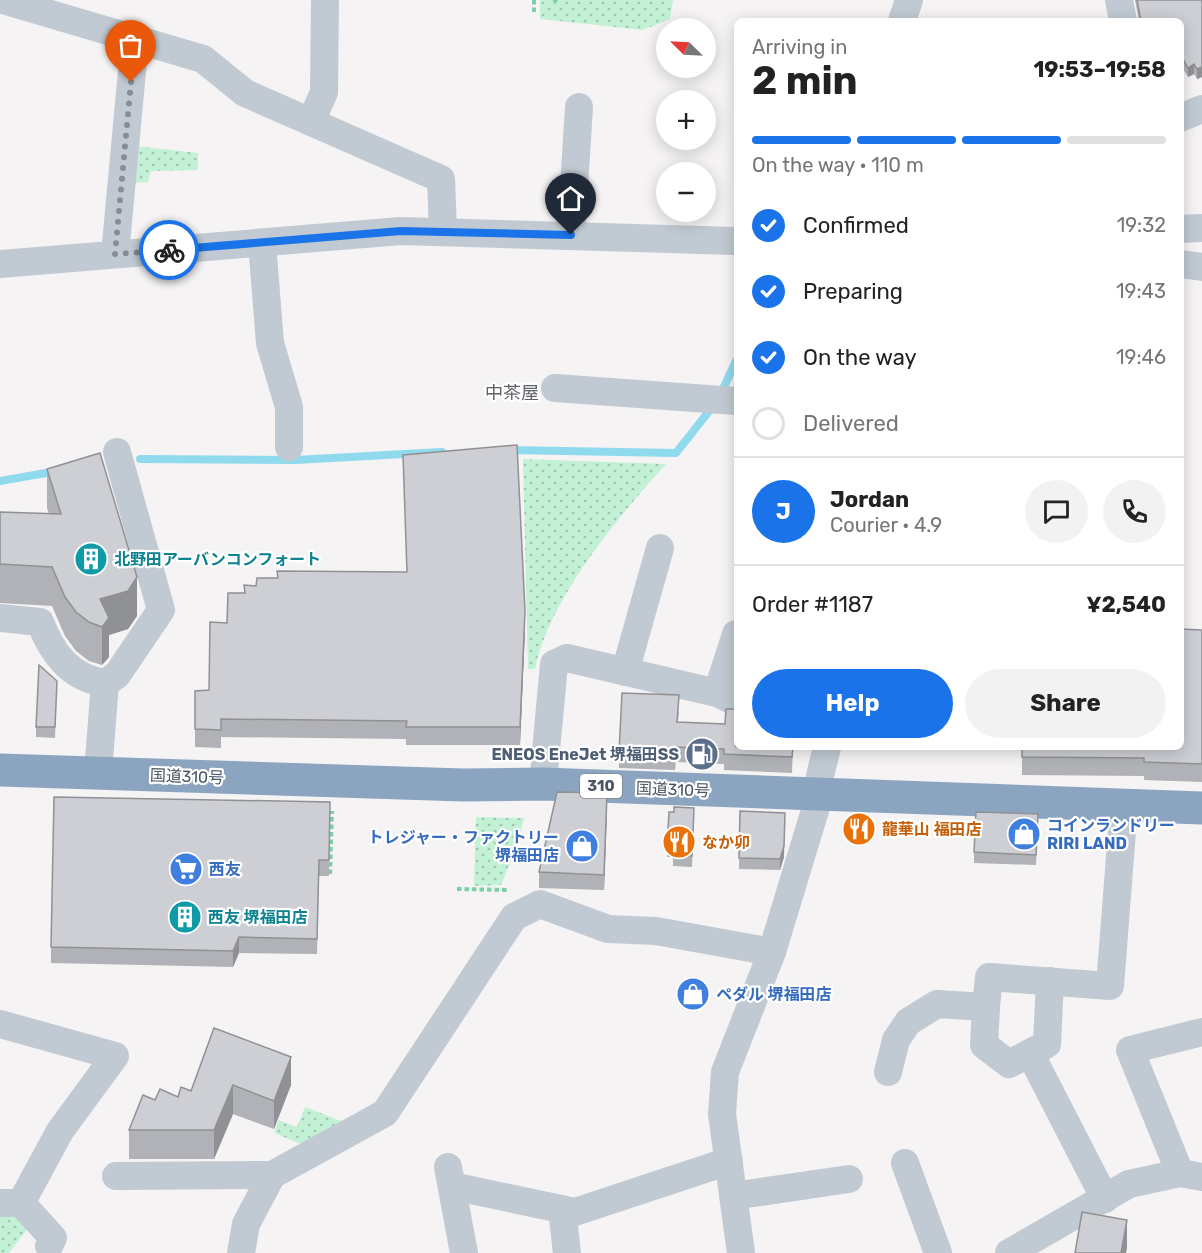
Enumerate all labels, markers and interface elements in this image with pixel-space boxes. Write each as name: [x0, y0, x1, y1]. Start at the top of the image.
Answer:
north arrow: [656, 18, 716, 78]
map controls: [656, 18, 716, 222]
pin: [105, 20, 156, 82]
icon: bag: [114, 29, 147, 62]
text: Arriving in: [752, 35, 847, 59]
text: 19:53–19:58: [1033, 56, 1166, 83]
text: 2 min: [752, 58, 858, 104]
button: +: [656, 90, 716, 150]
text: On the way · 110 m: [752, 153, 924, 177]
button: −: [656, 162, 716, 222]
pin: [545, 173, 596, 235]
icon: home: [554, 182, 587, 215]
icon: check: [752, 209, 785, 242]
text: Confirmed: [803, 212, 909, 239]
text: 19:32: [1117, 213, 1166, 237]
courier: [139, 220, 199, 280]
icon: bike: [153, 234, 186, 267]
icon: check: [752, 275, 785, 308]
text: Preparing: [803, 278, 903, 305]
text: 19:43: [1116, 279, 1166, 303]
icon: check: [752, 341, 785, 374]
text: On the way: [803, 344, 917, 371]
text: 19:46: [1116, 345, 1166, 369]
district label: 中茶屋: [485, 382, 539, 404]
text: Delivered: [803, 410, 899, 437]
button: chat: [1025, 480, 1088, 543]
button: phone: [1103, 480, 1166, 543]
text: Jordan: [830, 486, 909, 513]
text: J: [776, 498, 791, 525]
text: Courier · 4.9: [830, 513, 942, 537]
building icon: 北野田アーバンコンフォート: [73, 541, 109, 577]
place label: 北野田アーバンコンフォート: [114, 550, 321, 569]
text: Order #1187: [752, 591, 873, 618]
text: ¥2,540: [1086, 591, 1166, 618]
button: Help: [752, 669, 953, 738]
button: Share: [965, 669, 1166, 738]
fuel station icon: ENEOS EneJet 堺福田SS: [684, 736, 720, 772]
place label: ENEOS EneJet 堺福田SS: [491, 745, 679, 764]
street label: 国道310号: [150, 766, 224, 787]
road number: 310: [580, 774, 622, 798]
street label: 国道310号: [636, 779, 710, 800]
restaurant icon: 龍華山 福田店: [841, 811, 877, 847]
shop icon: コインランドリー RIRI LAND: [1006, 816, 1042, 852]
place label: コインランドリー RIRI LAND: [1047, 816, 1175, 853]
place label: 龍華山 福田店: [882, 820, 981, 839]
restaurant icon: なか卯: [661, 824, 697, 860]
place label: トレジャー・ファクトリー 堺福田店: [368, 828, 559, 865]
shop icon: トレジャー・ファクトリー 堺福田店: [564, 828, 600, 864]
place label: なか卯: [702, 833, 750, 852]
supermarket icon: 西友: [168, 851, 204, 887]
place label: 西友: [209, 860, 241, 879]
building icon: 西友 堺福田店: [167, 899, 203, 935]
place label: 西友 堺福田店: [208, 908, 307, 927]
shop icon: ペダル 堺福田店: [675, 976, 711, 1012]
place label: ペダル 堺福田店: [716, 985, 831, 1004]

